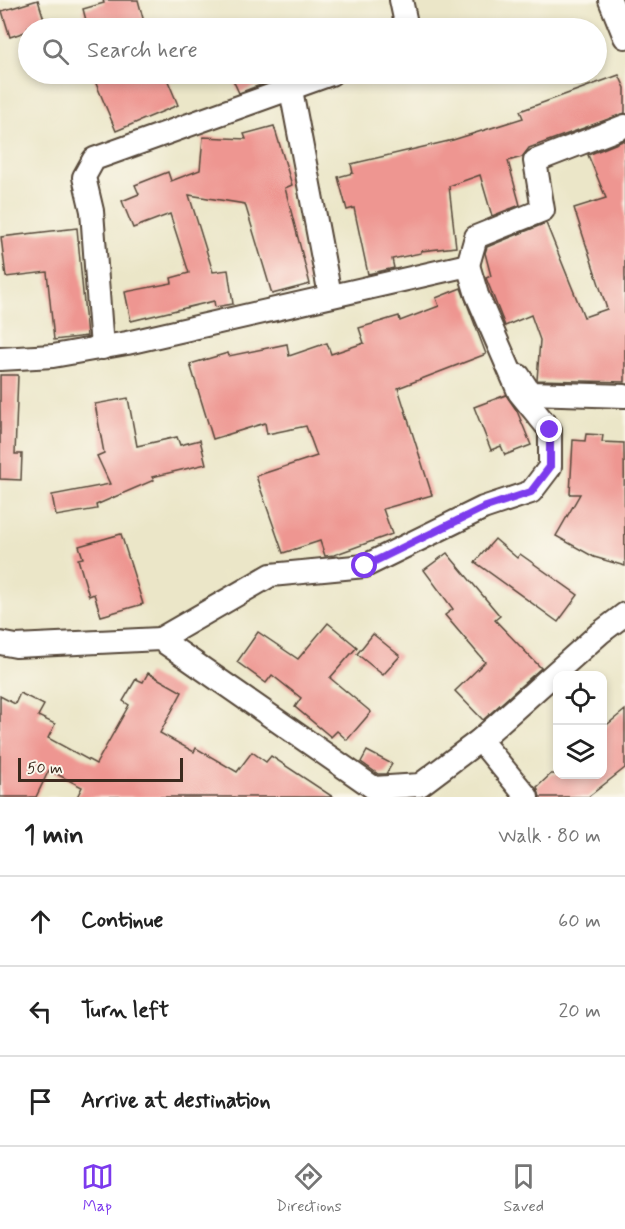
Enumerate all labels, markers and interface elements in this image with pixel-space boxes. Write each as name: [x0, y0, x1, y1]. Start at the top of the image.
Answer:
search box: [18, 18, 607, 84]
icon: search: [39, 35, 72, 68]
text: Search here: [87, 37, 198, 65]
route end: [536, 416, 562, 442]
route start: [351, 552, 377, 578]
map controls: [553, 671, 607, 779]
button: locate: [553, 671, 607, 725]
button: layers: [553, 725, 607, 779]
scale bar: [18, 755, 183, 782]
text: 50 m: [27, 758, 63, 779]
text: 1 min: [24, 819, 84, 853]
text: Walk · 80 m: [498, 823, 601, 850]
icon: ahead: [24, 905, 57, 938]
text: Continue: [81, 907, 163, 935]
text: 60 m: [558, 908, 601, 935]
icon: left: [24, 995, 57, 1028]
text: Turn left: [81, 997, 169, 1025]
text: 20 m: [558, 998, 601, 1025]
icon: arrive: [24, 1085, 57, 1118]
text: Arrive at destination: [81, 1087, 271, 1115]
tab: Map: [81, 1160, 114, 1217]
tab: Directions: [276, 1160, 342, 1217]
tab: Saved: [504, 1160, 544, 1217]

